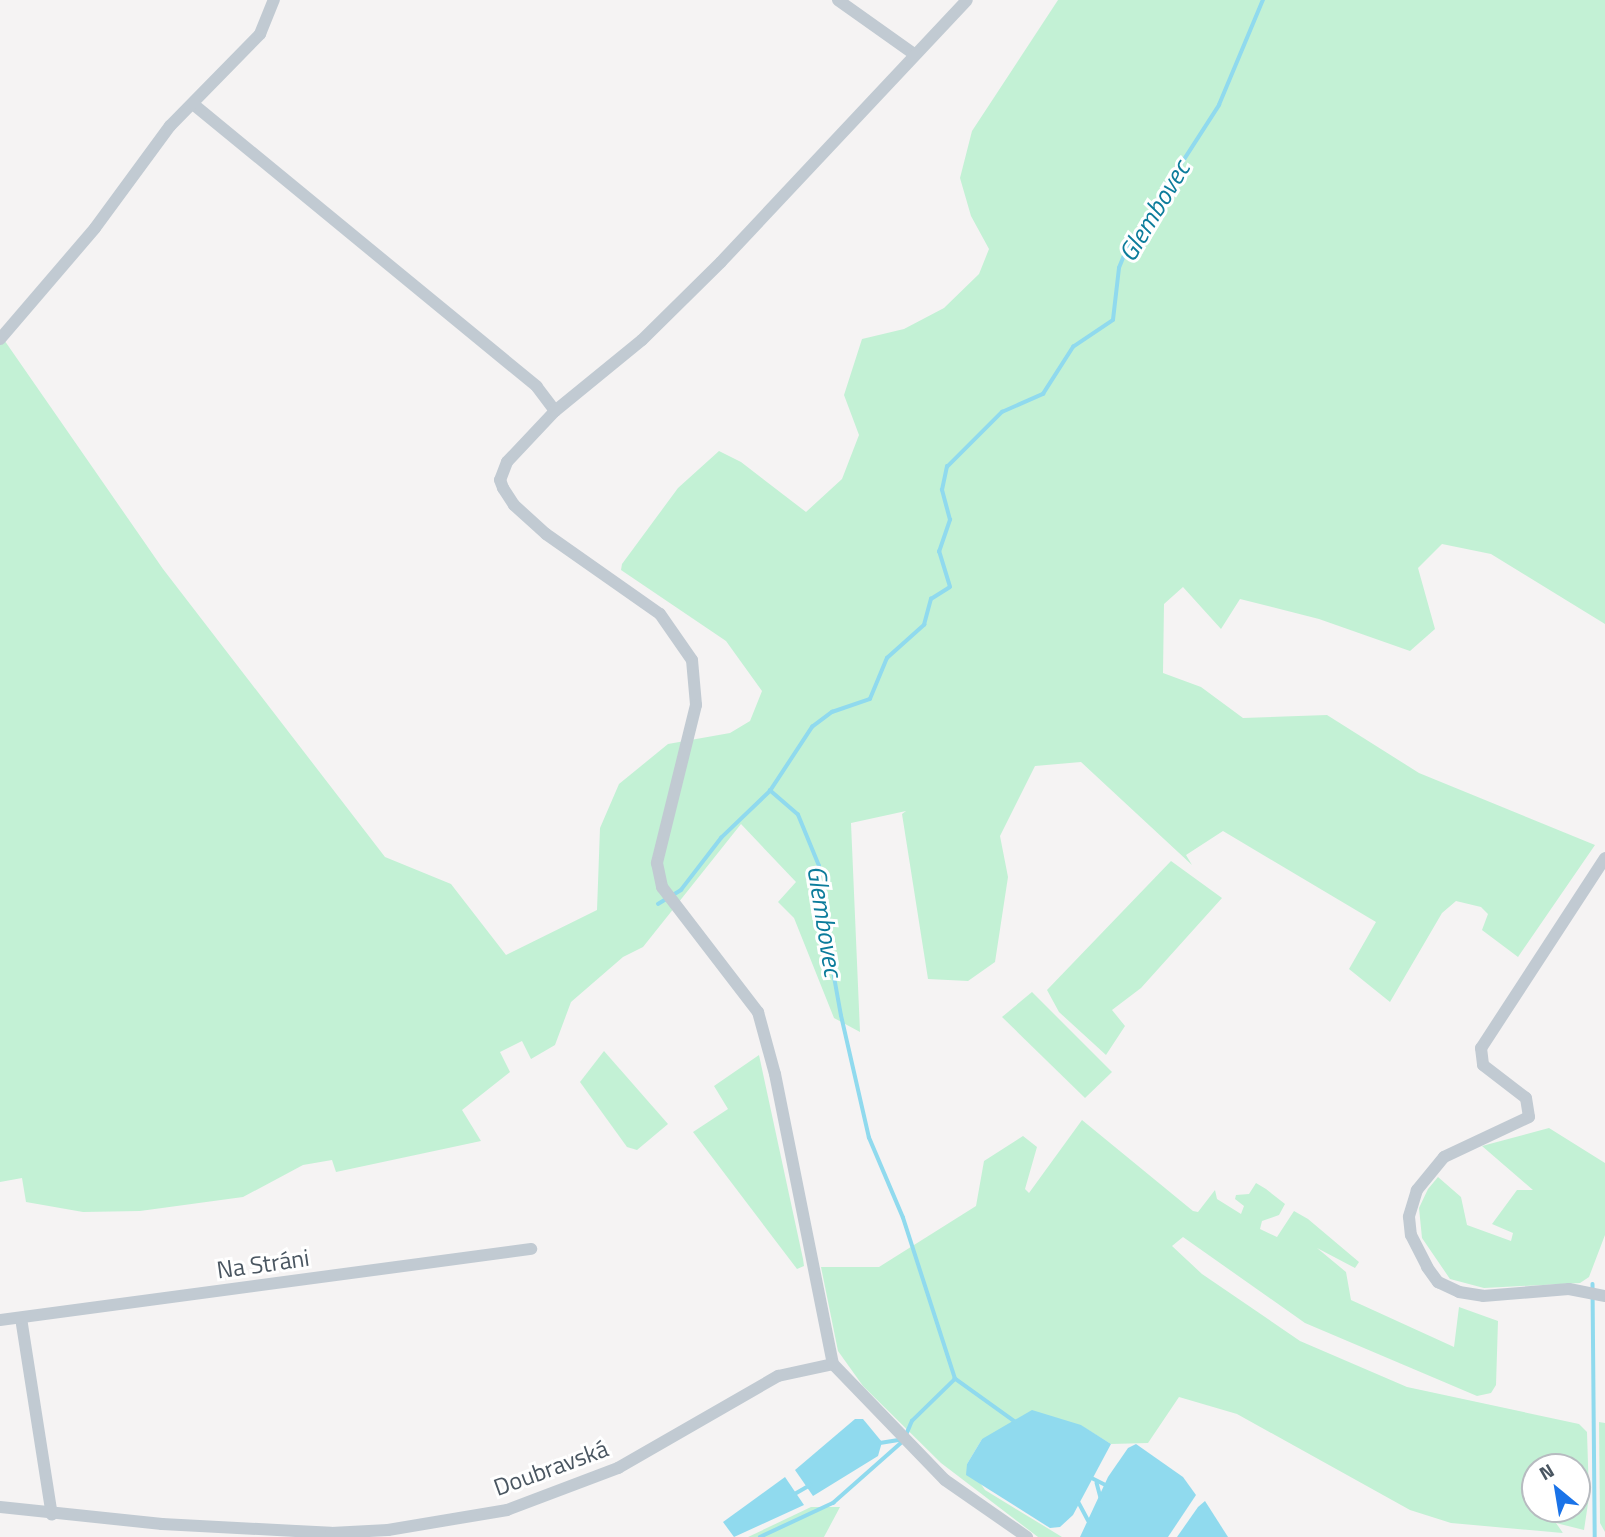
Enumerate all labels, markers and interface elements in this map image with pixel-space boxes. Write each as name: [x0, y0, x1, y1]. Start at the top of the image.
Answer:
water label: Glembovec: [1112, 155, 1196, 267]
water label: Glembovec: [801, 863, 849, 979]
street label: Na Stráni: [215, 1243, 311, 1285]
street label: Doubravská: [490, 1434, 612, 1502]
north arrow: [1521, 1453, 1591, 1523]
text: N: [1533, 1455, 1559, 1487]

